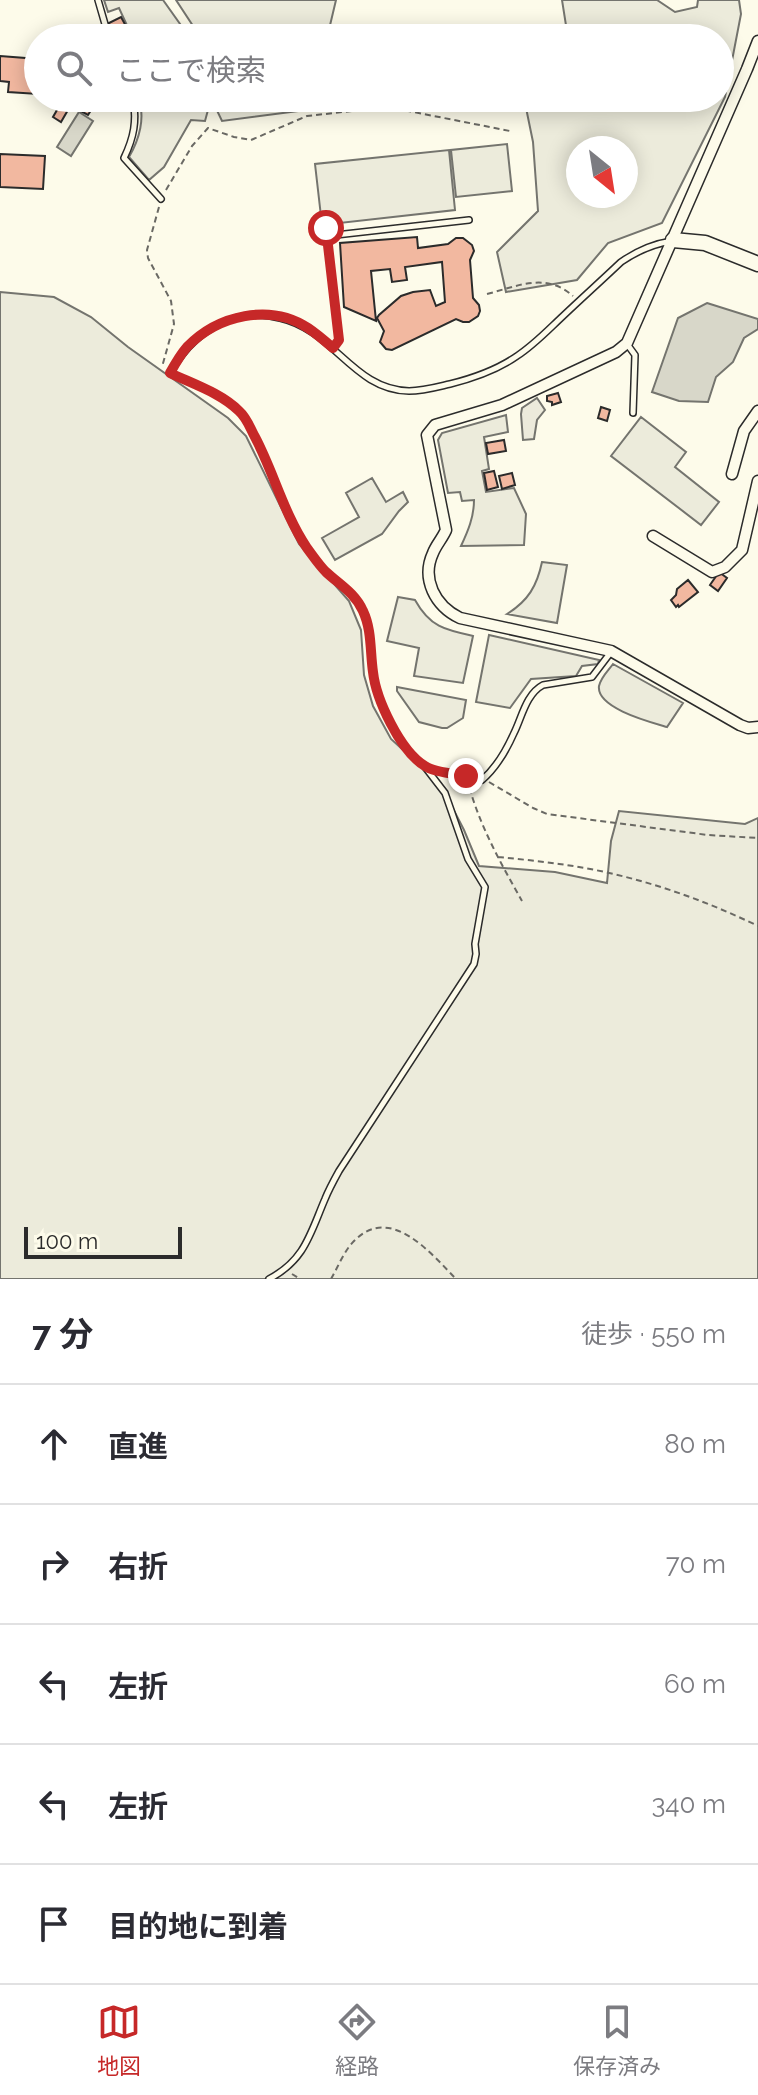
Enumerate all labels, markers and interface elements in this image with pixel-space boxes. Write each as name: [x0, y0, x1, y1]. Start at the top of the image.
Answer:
search box: [24, 24, 734, 112]
icon: search: [52, 46, 96, 90]
text: ここで検索: [116, 53, 266, 88]
north arrow: [566, 136, 638, 208]
route start: [308, 210, 344, 246]
route end: [448, 758, 484, 794]
scale bar: [24, 1223, 182, 1259]
text: 100 m: [36, 1228, 98, 1254]
text: 7 分: [32, 1314, 93, 1354]
text: 徒歩 · 550 m: [581, 1319, 726, 1349]
icon: ahead: [32, 1422, 76, 1466]
text: 直進: [108, 1429, 168, 1464]
text: 80 m: [664, 1429, 726, 1459]
icon: right: [32, 1542, 76, 1586]
text: 右折: [108, 1549, 168, 1584]
text: 70 m: [666, 1549, 726, 1579]
icon: left: [32, 1662, 76, 1706]
text: 左折: [108, 1669, 168, 1704]
text: 60 m: [664, 1669, 726, 1699]
icon: left: [32, 1782, 76, 1826]
text: 左折: [108, 1789, 168, 1824]
text: 340 m: [651, 1789, 726, 1819]
icon: arrive: [32, 1902, 76, 1946]
text: 目的地に到着: [108, 1909, 288, 1944]
tab: 地図: [97, 2000, 141, 2080]
tab: 経路: [335, 2000, 379, 2080]
tab: 保存済み: [573, 2000, 661, 2080]

